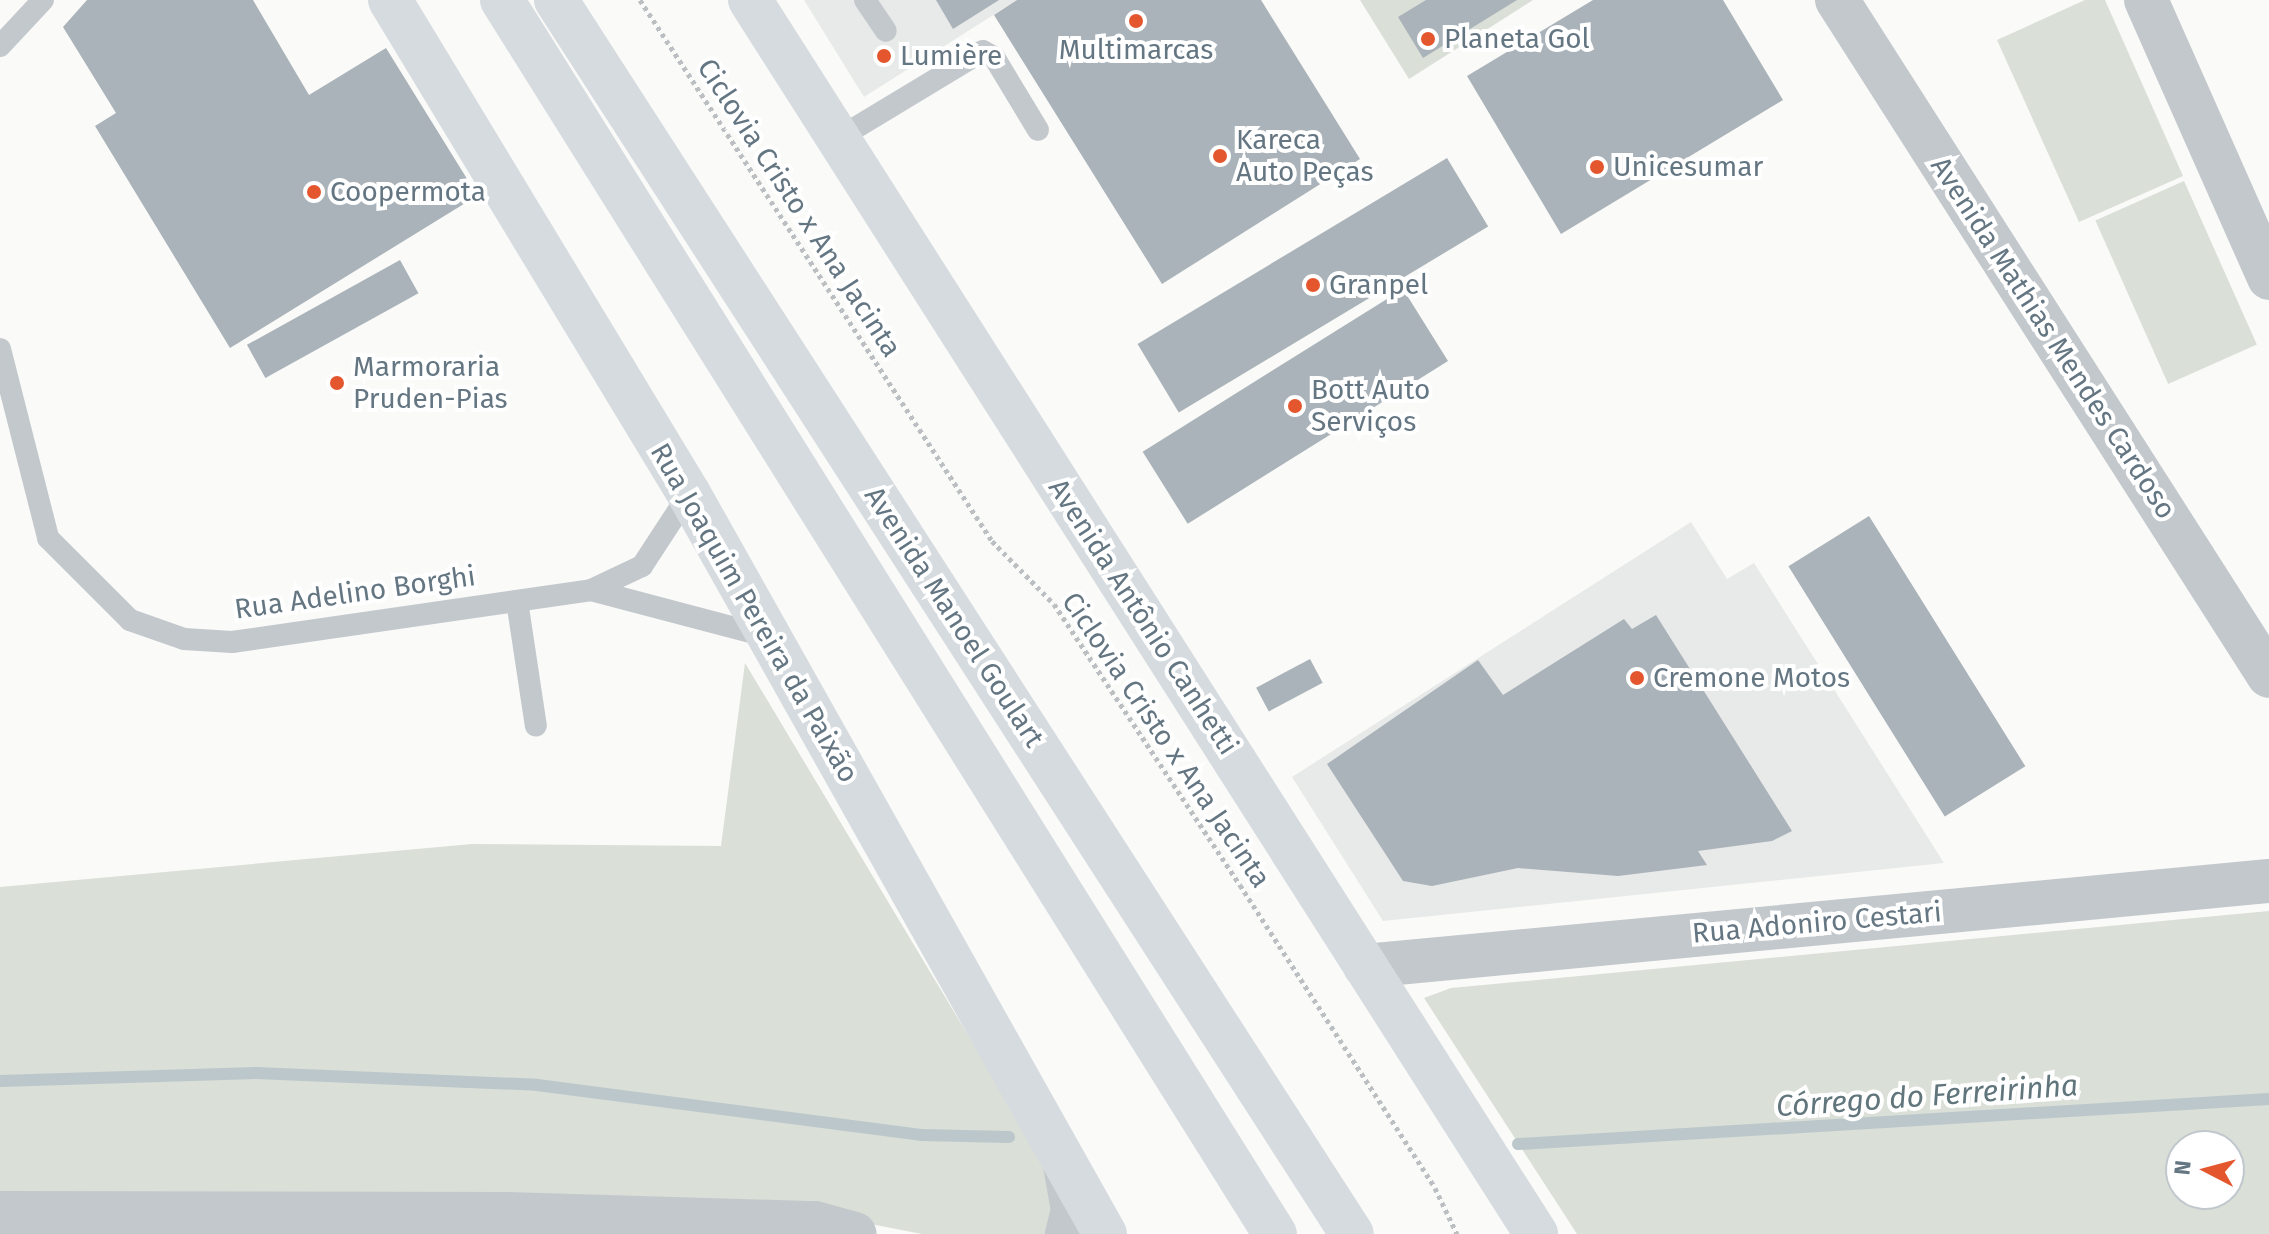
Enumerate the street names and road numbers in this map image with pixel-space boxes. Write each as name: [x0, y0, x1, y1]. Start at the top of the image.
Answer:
street label: Ciclovia Cristo x Ana Jacinta: [690, 53, 908, 363]
street label: Avenida Mathias Mendes Cardoso: [1923, 151, 2183, 525]
street label: Rua Joaquim Pereira da Paixão: [643, 437, 865, 789]
street label: Avenida Antônio Canhetti: [1041, 473, 1245, 761]
street label: Avenida Manoel Goulart: [857, 480, 1051, 754]
street label: Rua Adelino Borghi: [232, 559, 478, 627]
street label: Ciclovia Cristo x Ana Jacinta: [1055, 586, 1277, 894]
street label: Rua Adoniro Cestari: [1691, 895, 1943, 951]

